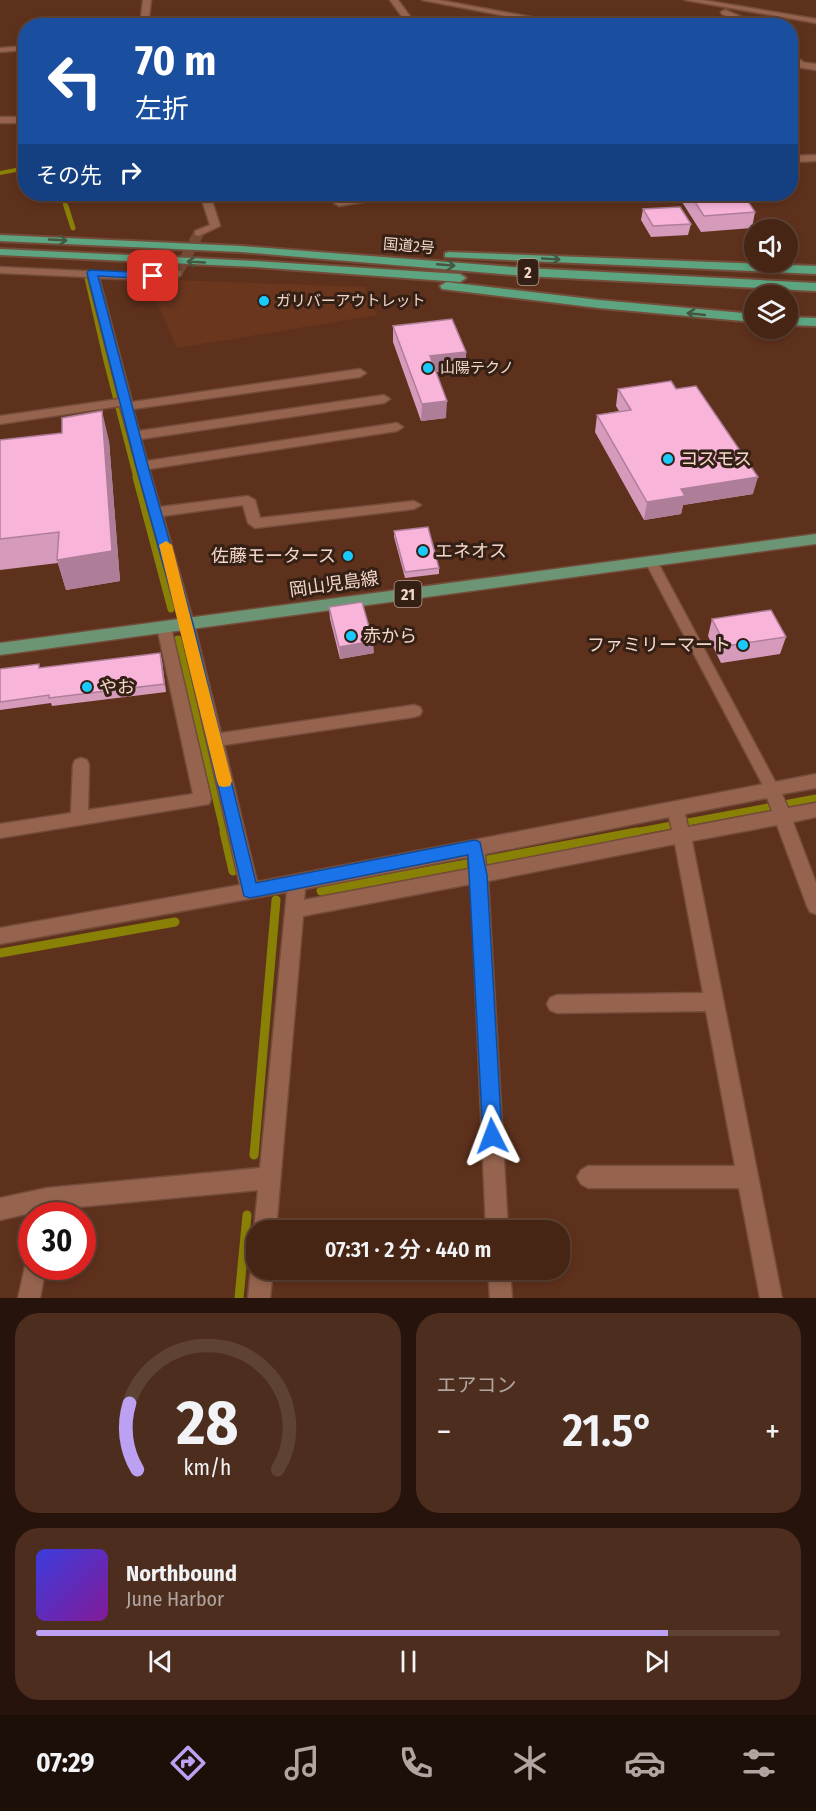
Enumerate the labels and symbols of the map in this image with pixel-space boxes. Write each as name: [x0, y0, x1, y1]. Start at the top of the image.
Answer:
one-way arrow: [48, 235, 68, 246]
street label: 国道2号: [383, 235, 435, 257]
pin: [127, 250, 178, 301]
one-way arrow: [541, 254, 561, 265]
one-way arrow: [187, 256, 207, 267]
road number: 2: [518, 259, 538, 285]
one-way arrow: [435, 260, 455, 271]
place label: ガリバーアウトレット: [276, 292, 425, 310]
marker: ガリバーアウトレット: [257, 294, 271, 308]
one-way arrow: [687, 308, 707, 319]
place label: 山陽テクノ: [440, 359, 514, 377]
marker: 山陽テクノ: [421, 361, 435, 375]
place label: コスモス: [680, 448, 752, 470]
marker: コスモス: [661, 452, 675, 466]
place label: エネオス: [435, 540, 507, 562]
marker: エネオス: [416, 544, 430, 558]
place label: 佐藤モータース: [211, 545, 336, 567]
marker: 佐藤モータース: [341, 549, 355, 563]
street label: 岡山児島線: [288, 567, 380, 601]
road number: 21: [394, 581, 422, 607]
place label: 赤から: [363, 625, 417, 647]
marker: 赤から: [344, 629, 358, 643]
place label: ファミリーマート: [587, 634, 731, 656]
marker: ファミリーマート: [736, 638, 750, 652]
place label: やお: [99, 676, 135, 698]
marker: やお: [80, 680, 94, 694]
position arrow: [460, 1104, 524, 1168]
speed limit sign: 30: [18, 1202, 96, 1280]

